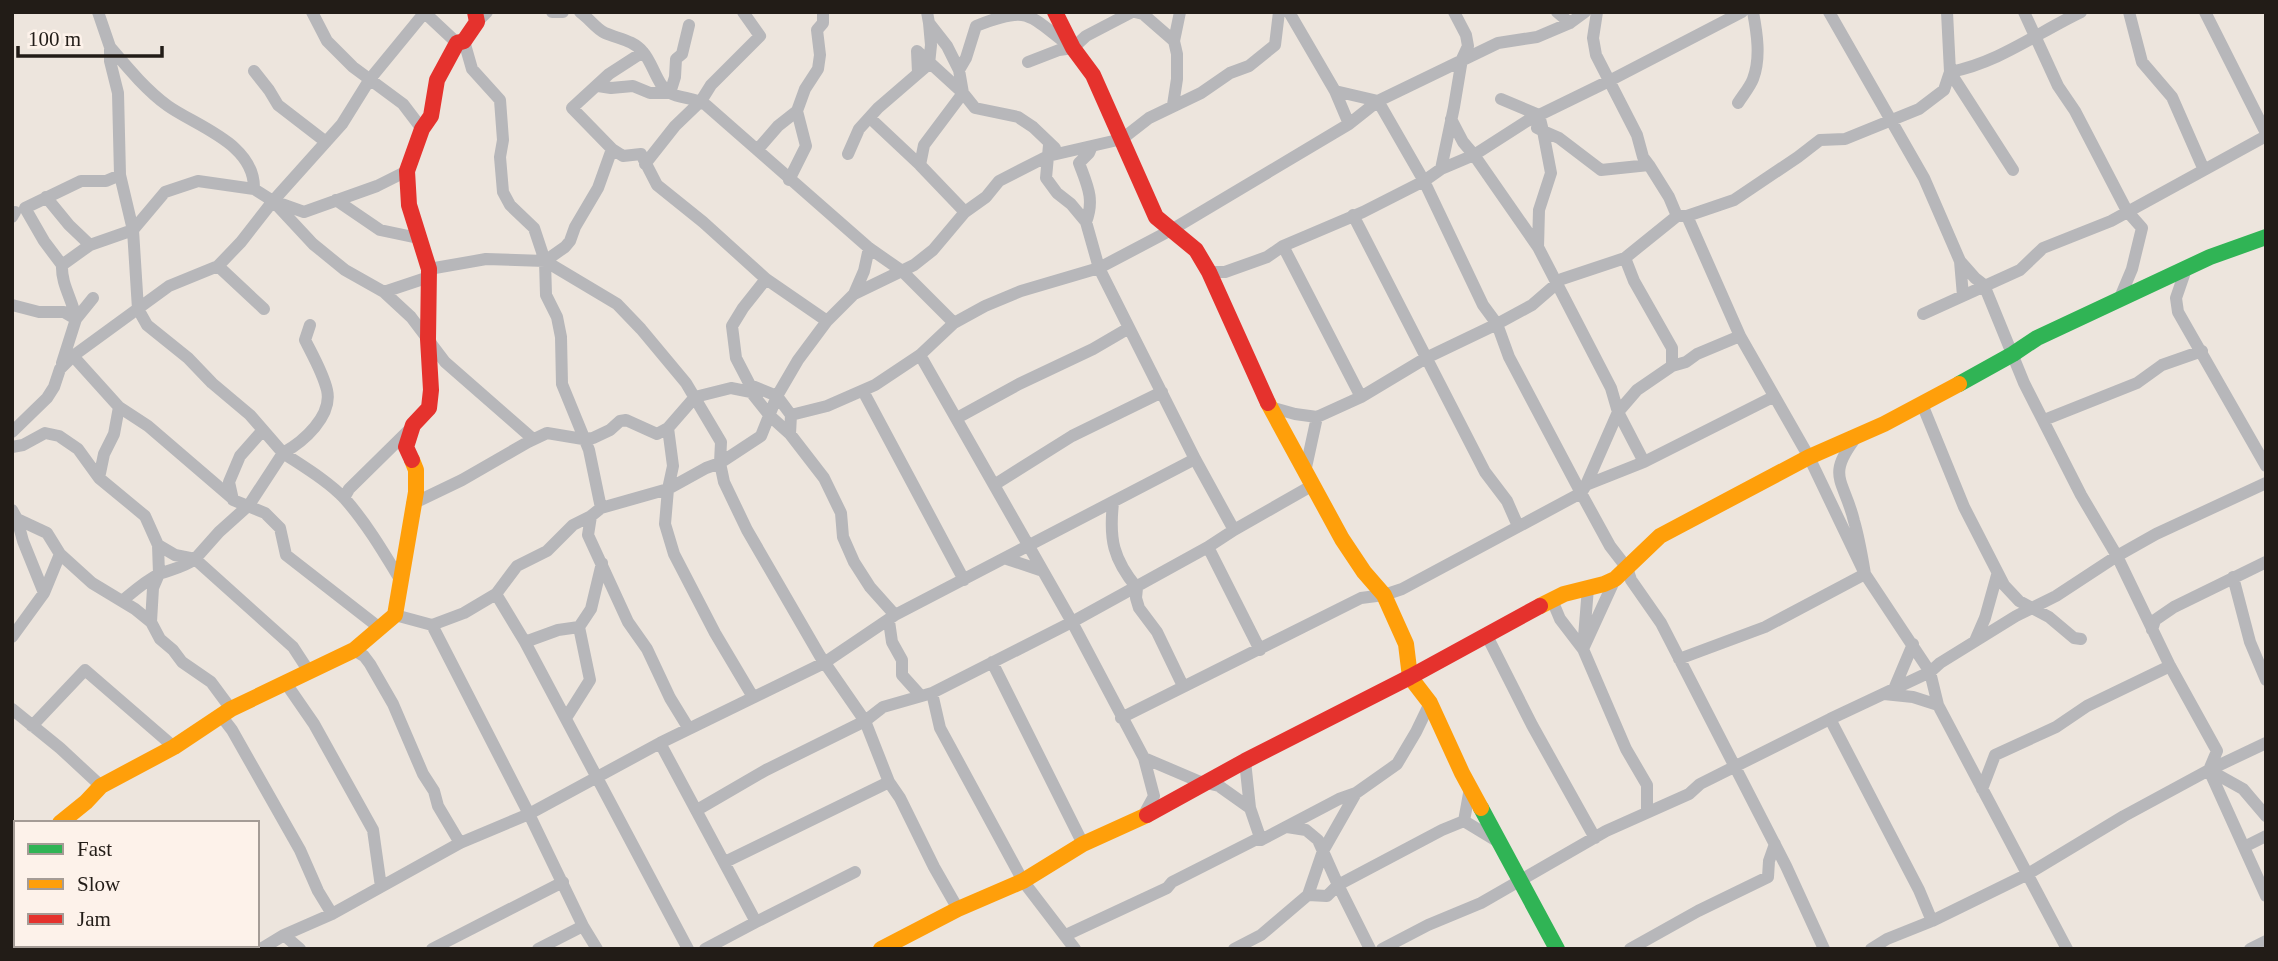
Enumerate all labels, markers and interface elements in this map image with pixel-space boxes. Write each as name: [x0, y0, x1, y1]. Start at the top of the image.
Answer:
scale bar: [18, 14, 161, 58]
text: 100 m: [28, 27, 81, 51]
legend: [14, 821, 259, 947]
text: Fast: [77, 837, 112, 861]
text: Slow: [77, 872, 121, 896]
text: Jam: [77, 907, 111, 931]

